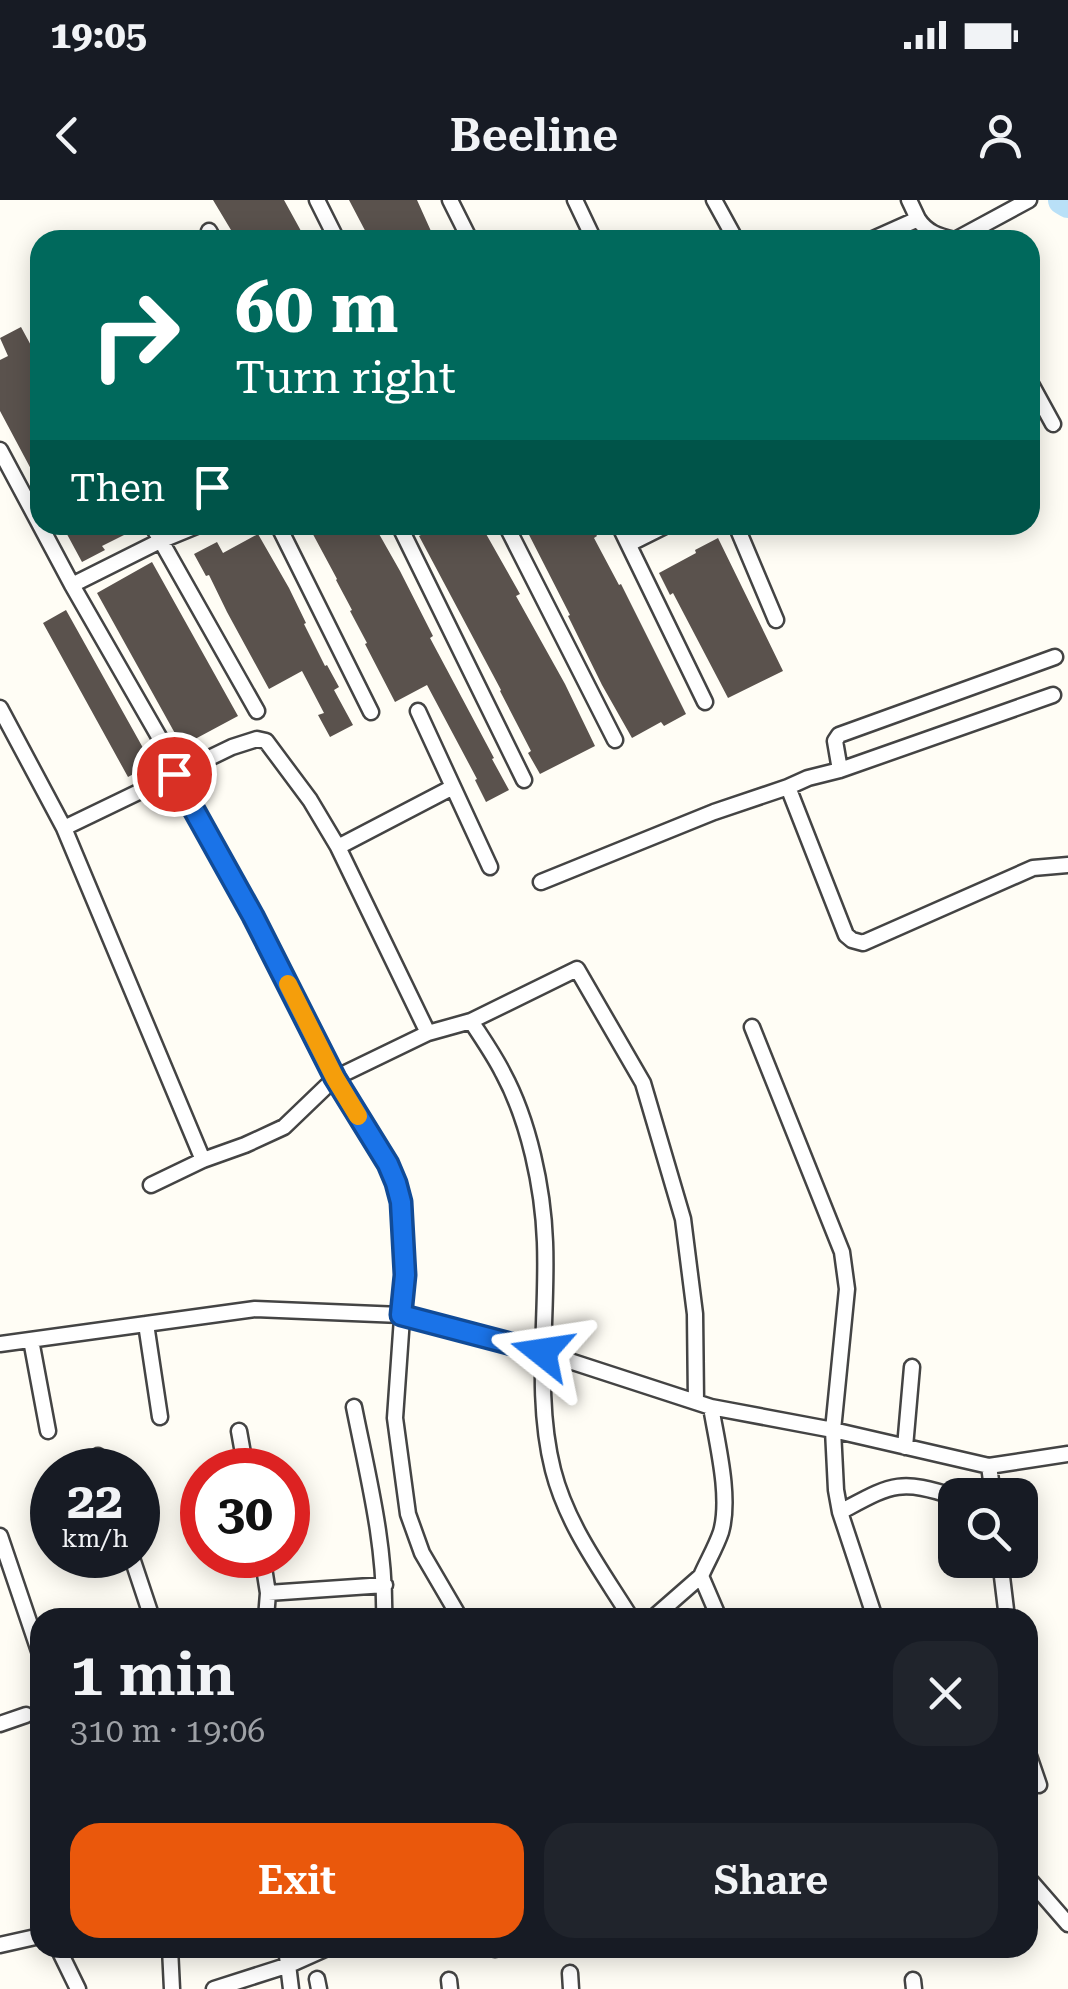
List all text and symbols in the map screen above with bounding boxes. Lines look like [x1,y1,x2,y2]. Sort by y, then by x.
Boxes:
text: 19:05 [50,13,147,57]
icon: back [40,108,95,163]
icon: person [973,108,1028,163]
text: Beeline [450,109,618,162]
text: 60 m [235,267,399,349]
icon: right [70,270,200,400]
text: Turn right [235,351,456,404]
icon: arrive [185,460,240,515]
text: Then [70,466,165,510]
pin [132,732,217,817]
icon: arrive [147,747,202,802]
position arrow [490,1300,594,1404]
speed limit sign: 30 [180,1448,310,1578]
text: 22 [67,1472,123,1530]
map controls [938,1478,1038,1578]
button: search [938,1478,1038,1578]
text: km/h [62,1524,128,1553]
text: 1 min [70,1639,235,1710]
button: close [893,1641,998,1746]
text: 310 m · 19:06 [70,1712,265,1750]
button: Exit [70,1823,524,1938]
button: Share [544,1823,998,1938]

